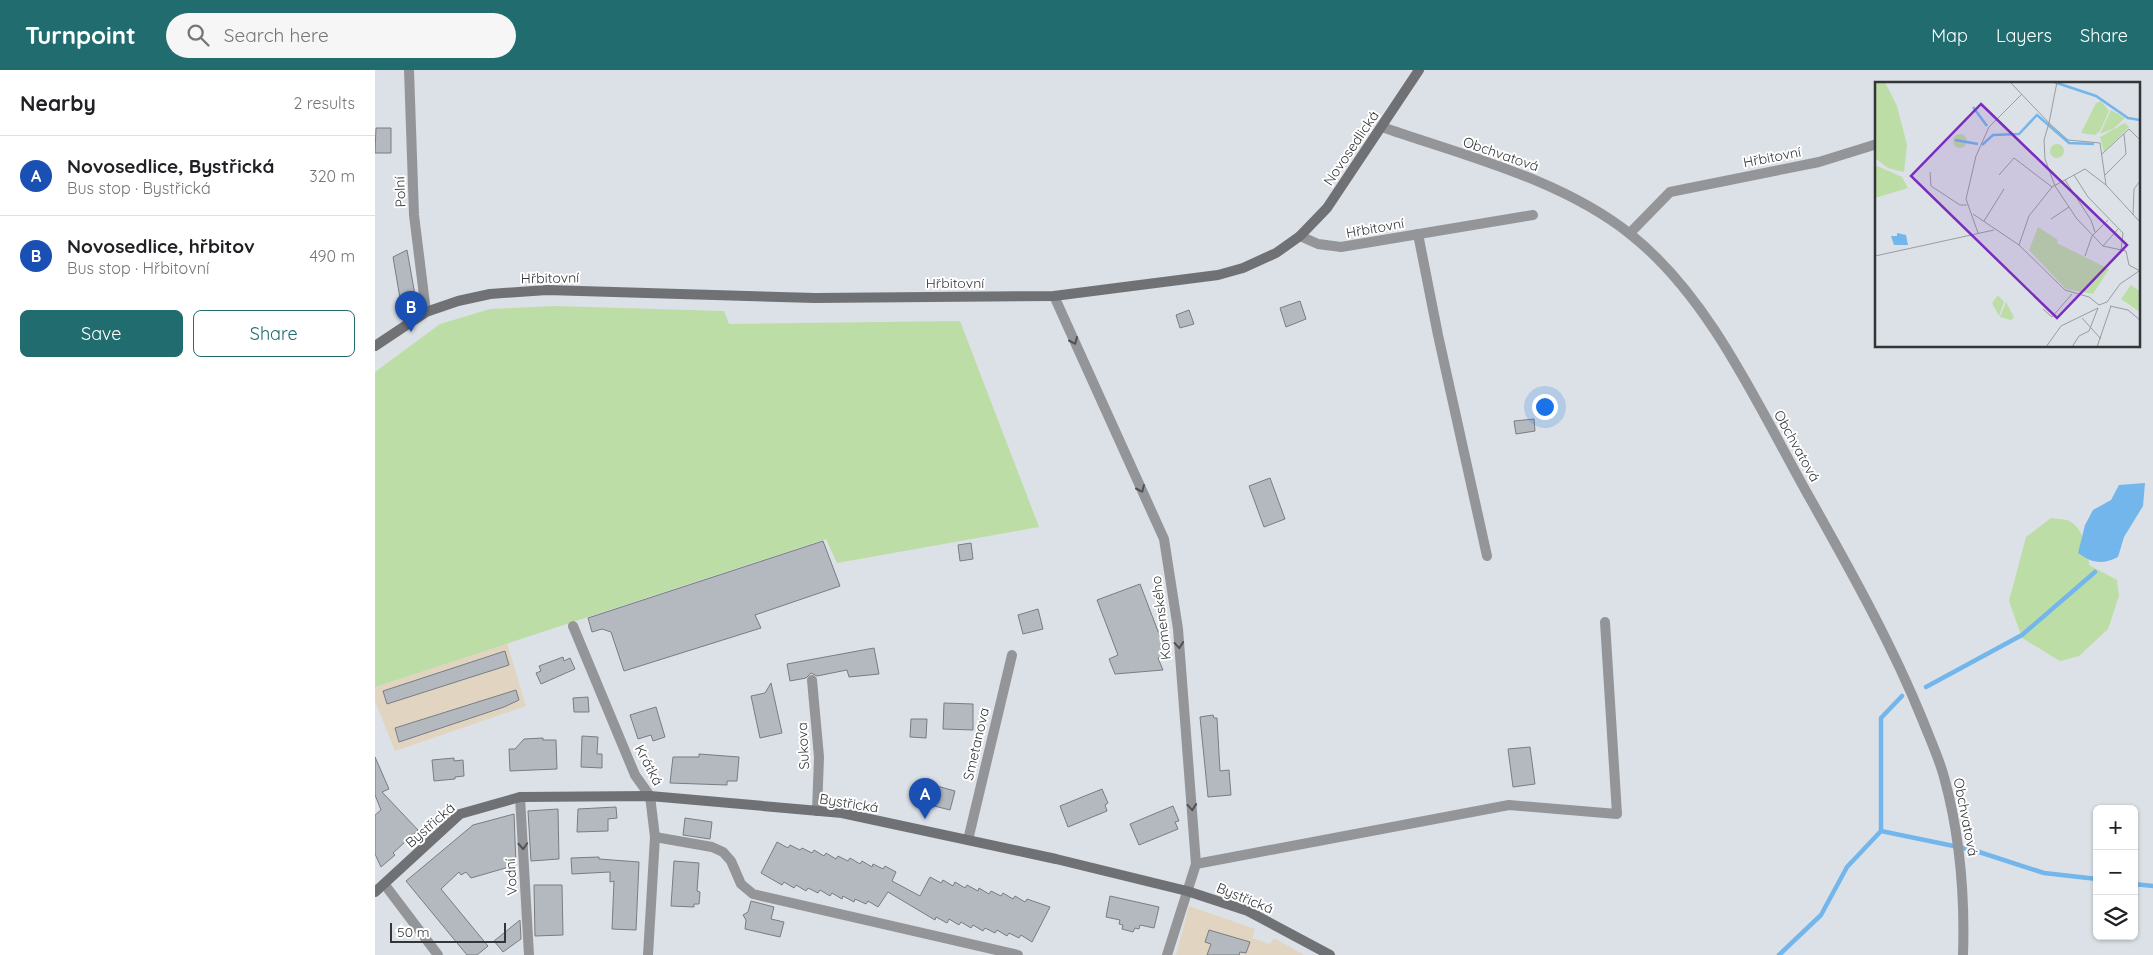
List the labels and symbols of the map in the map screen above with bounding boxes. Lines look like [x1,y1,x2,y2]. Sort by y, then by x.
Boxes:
inset map [1875,82,2141,348]
street label: Novosedlická [1319,107,1383,189]
street label: Obchvatová [1461,133,1541,175]
street label: Hřbitovní [1742,143,1802,171]
street label: Polní [390,176,410,208]
street label: Hřbitovní [1345,214,1405,242]
street label: Hřbitovní [521,268,579,288]
street label: Hřbitovní [926,274,984,292]
pin: B [395,291,427,332]
one-way arrow [1068,336,1078,345]
your location [1532,394,1558,420]
street label: Obchvatová [1770,407,1824,485]
one-way arrow [1135,484,1146,493]
street label: Komenského [1147,575,1175,661]
one-way arrow [1173,641,1184,649]
street label: Smetanova [959,706,993,782]
street label: Sukova [793,722,813,770]
street label: Krátká [631,741,667,789]
street label: Obchvatová [1950,776,1982,858]
pin: A [909,778,941,819]
street label: Bystřická [818,789,880,817]
street label: Bystřická [402,799,458,851]
one-way arrow [1186,803,1197,811]
one-way arrow [517,842,528,850]
street label: Vodní [501,858,521,896]
street label: Bystřická [1214,878,1276,918]
scale bar [390,920,506,943]

